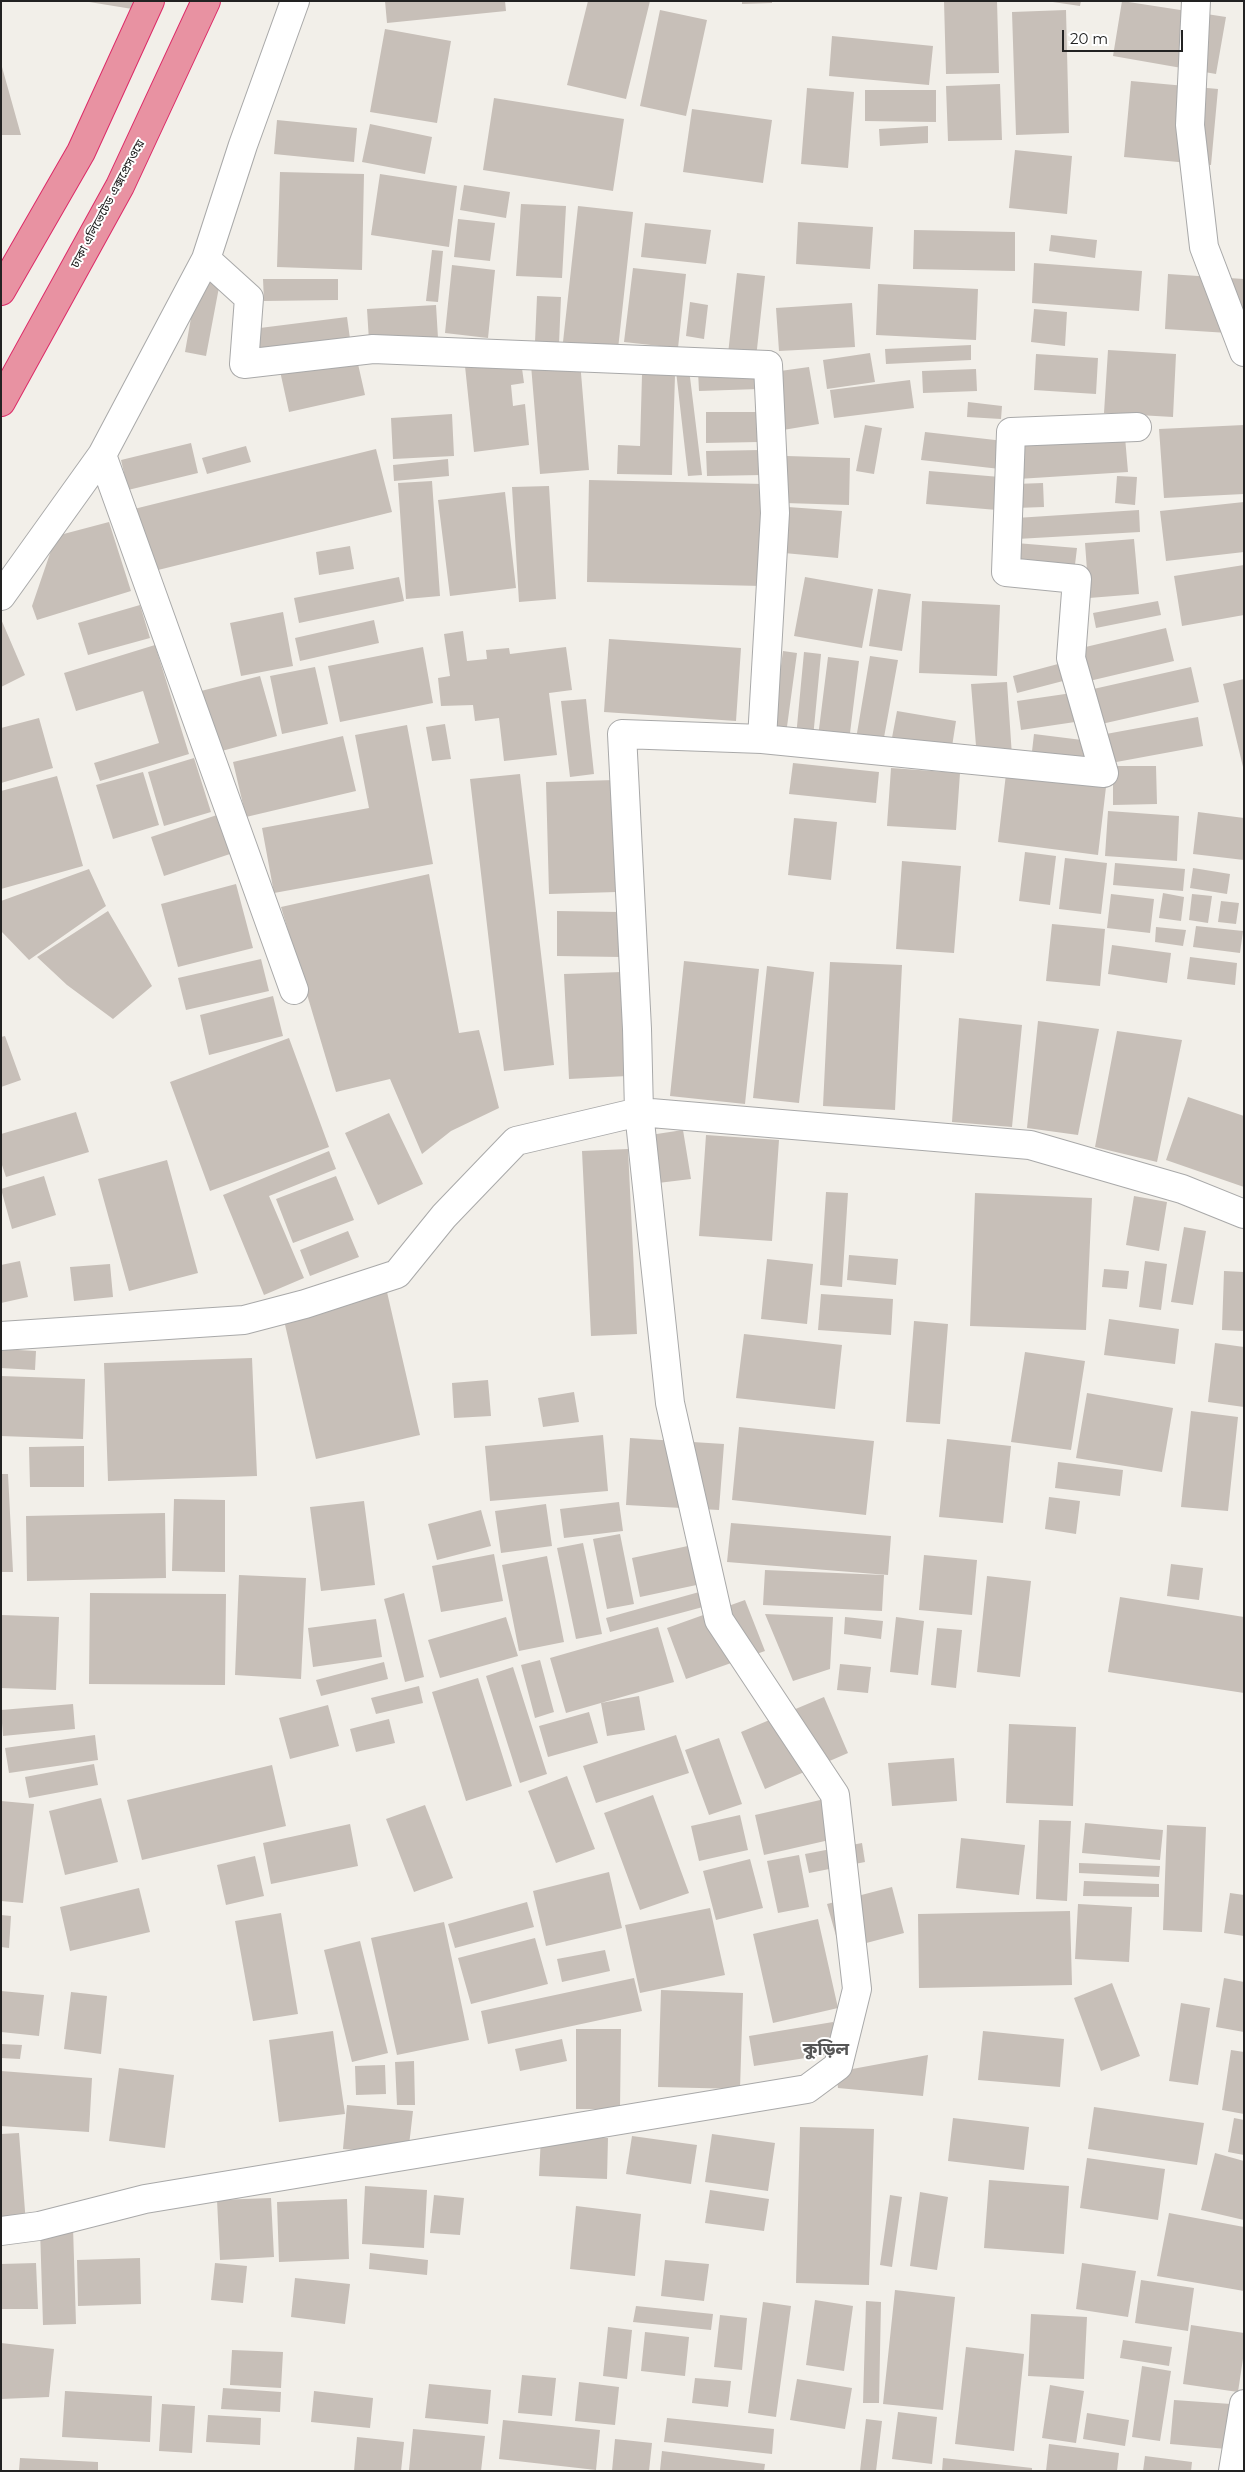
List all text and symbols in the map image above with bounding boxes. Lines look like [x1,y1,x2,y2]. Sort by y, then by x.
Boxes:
scale bar [1065,20,1186,52]
text: 20 m [1070,29,1108,48]
street label: ঢাকা এলিভেটেড এক্সপ্রেসওয়ে [68,137,148,271]
district label: কুড়িল [803,2039,849,2061]

